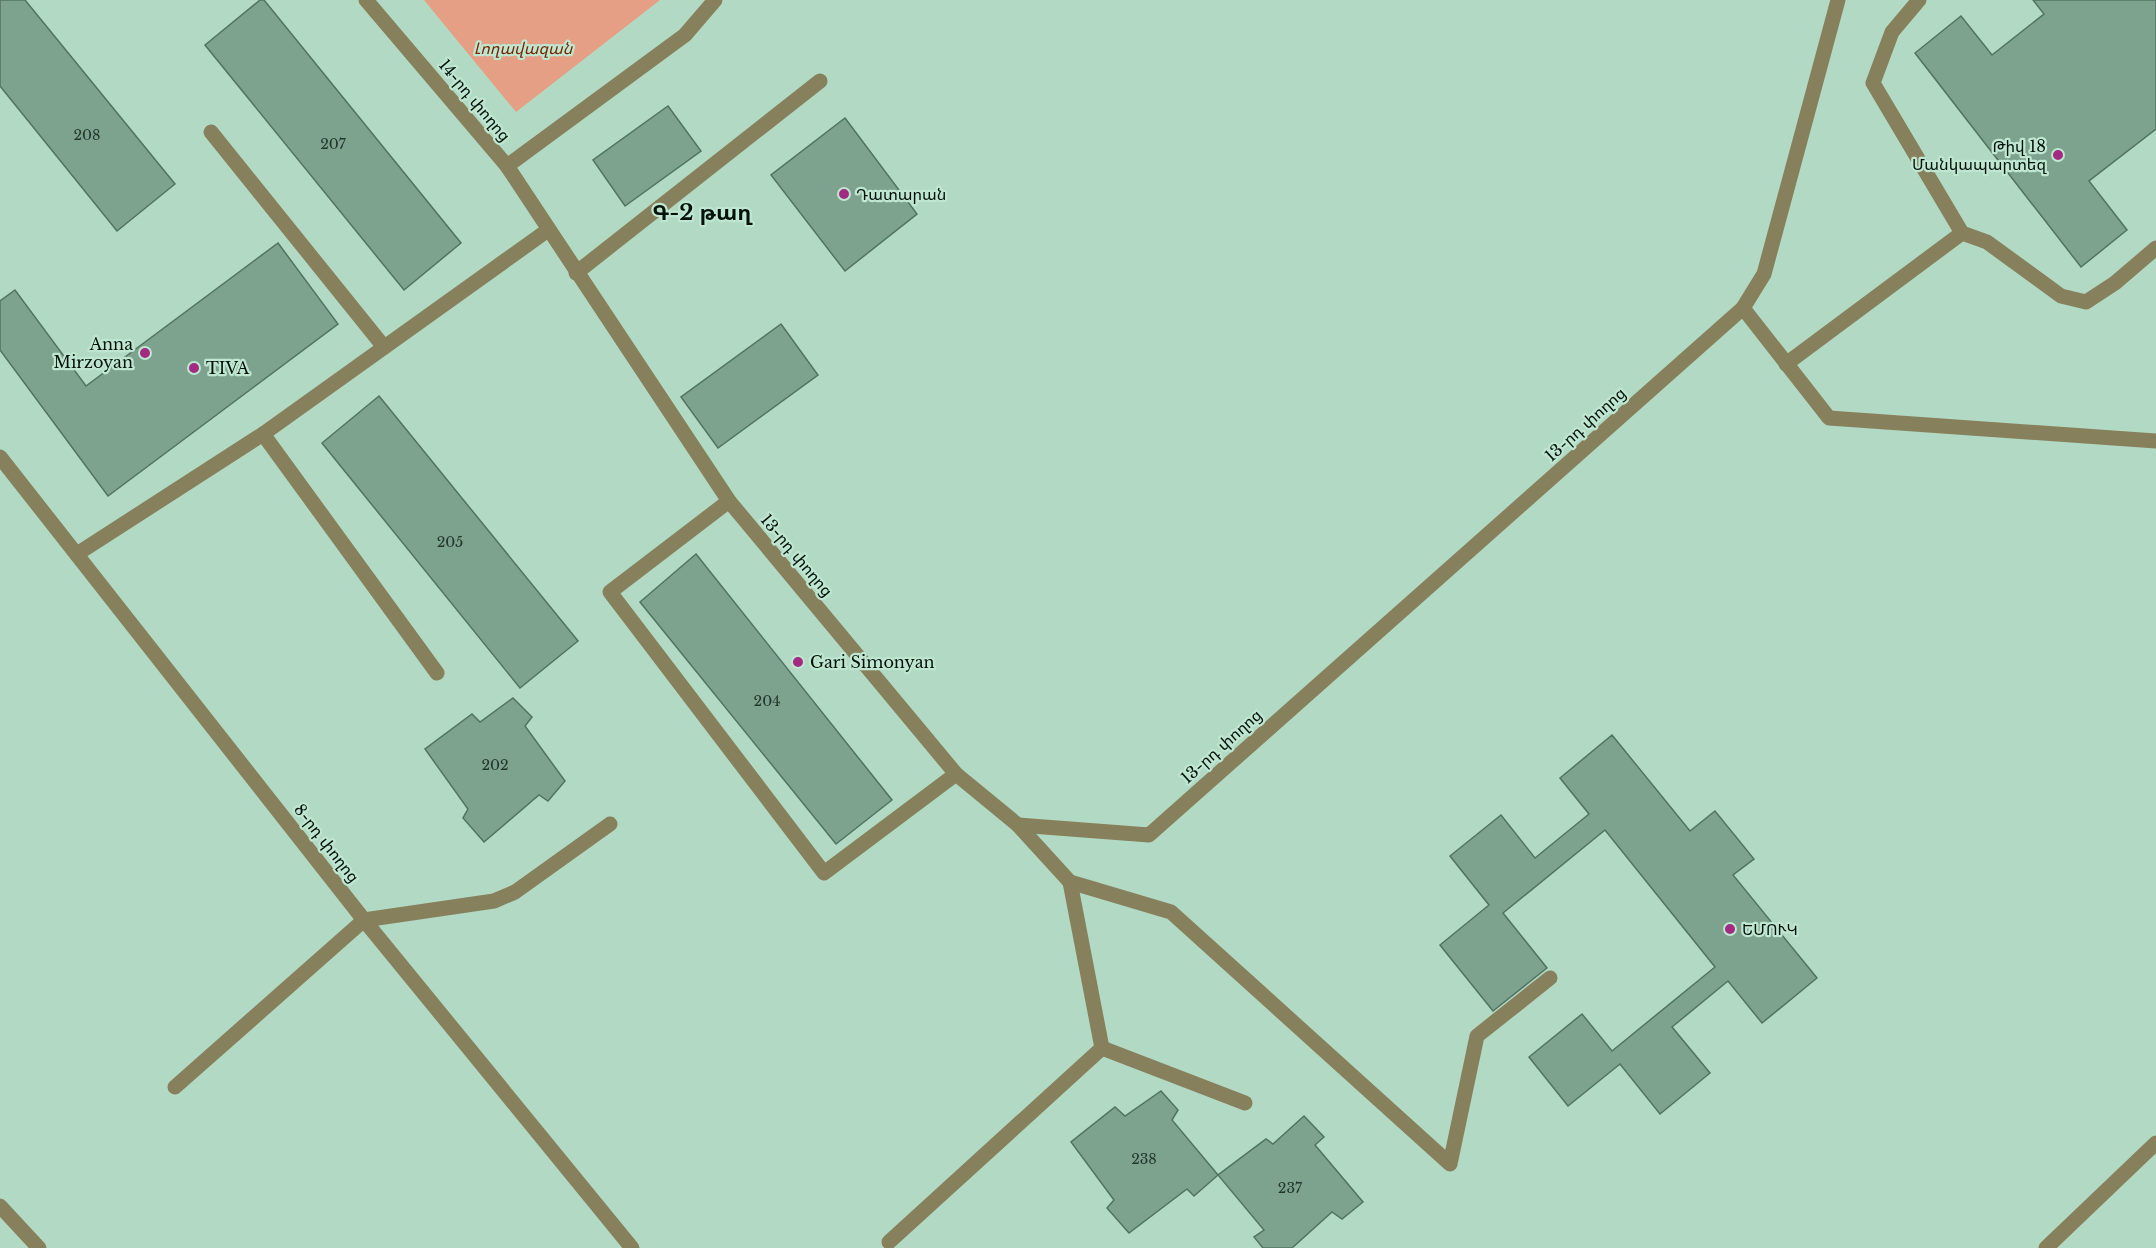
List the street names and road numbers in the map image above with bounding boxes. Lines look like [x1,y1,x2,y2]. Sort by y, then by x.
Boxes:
street label: 14-րդ փողոց [435,55,515,145]
street label: 13-րդ փողոց [1541,383,1629,465]
street label: 13-րդ փողոց [757,510,837,600]
street label: 13-րդ փողոց [1177,705,1265,787]
street label: 8-րդ փողոց [290,800,364,886]

